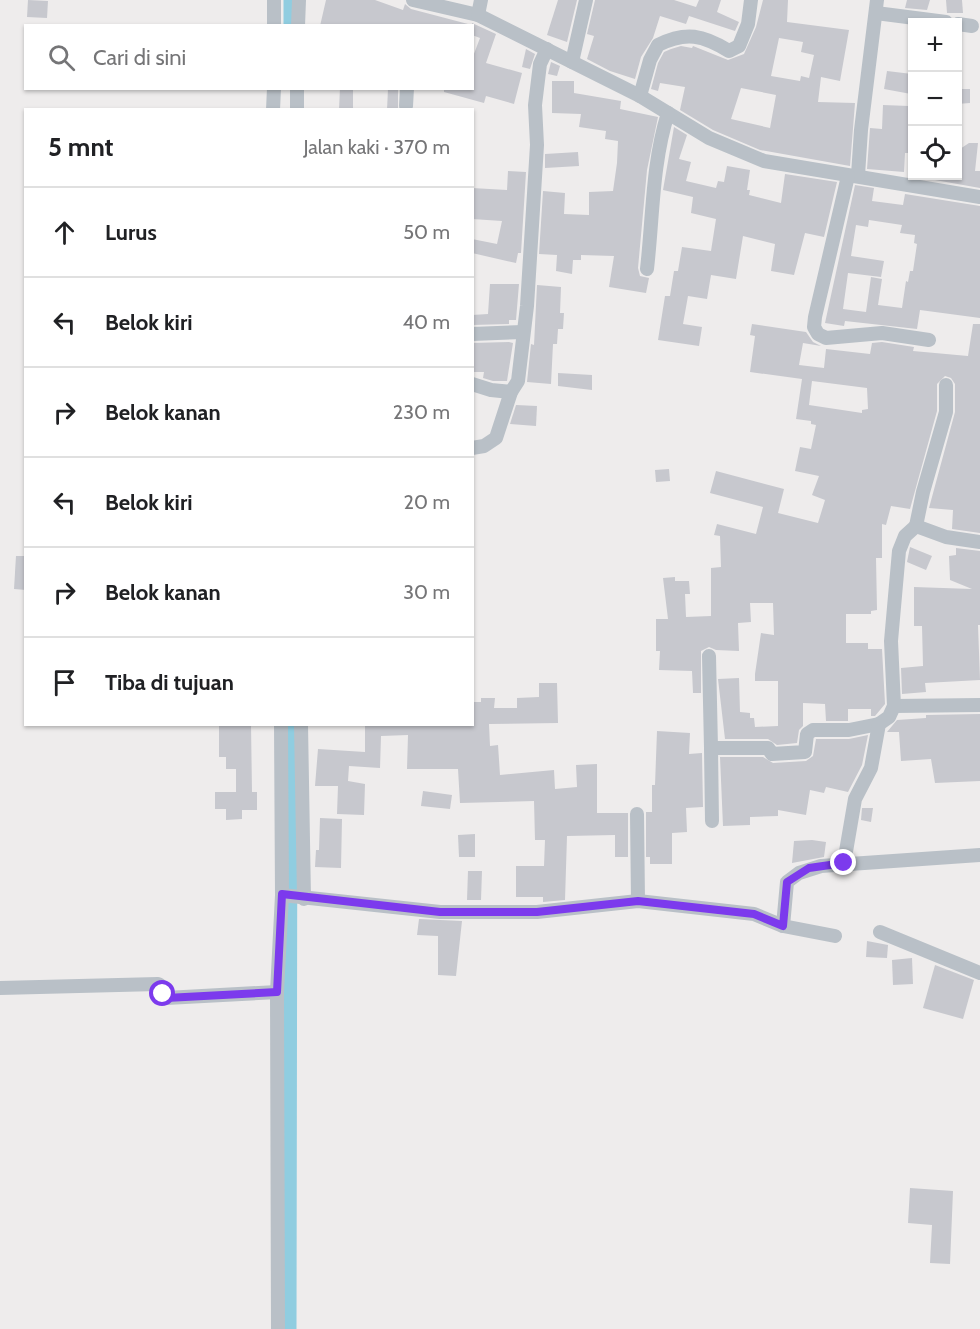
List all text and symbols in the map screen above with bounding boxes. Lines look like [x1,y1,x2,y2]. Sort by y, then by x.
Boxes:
map controls [908,18,962,180]
button: + [908,18,962,72]
search box [24,24,474,90]
icon: search [45,41,78,74]
text: Cari di sini [93,44,186,71]
button: − [908,72,962,126]
button: locate [908,126,962,180]
text: 5 mnt [48,131,114,163]
text: Jalan kaki · 370 m [303,135,450,159]
icon: ahead [48,216,81,249]
text: Lurus [105,219,157,246]
text: 50 m [403,220,450,244]
icon: left [48,306,81,339]
text: Belok kiri [105,309,192,336]
text: 40 m [402,310,450,334]
icon: right [48,396,81,429]
text: Belok kanan [105,399,221,426]
text: 230 m [393,400,450,424]
icon: left [48,486,81,519]
text: Belok kiri [105,489,192,516]
text: 20 m [404,490,450,514]
icon: right [48,576,81,609]
text: Belok kanan [105,579,221,606]
text: 30 m [403,580,450,604]
icon: arrive [48,666,81,699]
text: Tiba di tujuan [105,669,234,696]
route end [830,849,856,875]
route start [149,980,175,1006]

